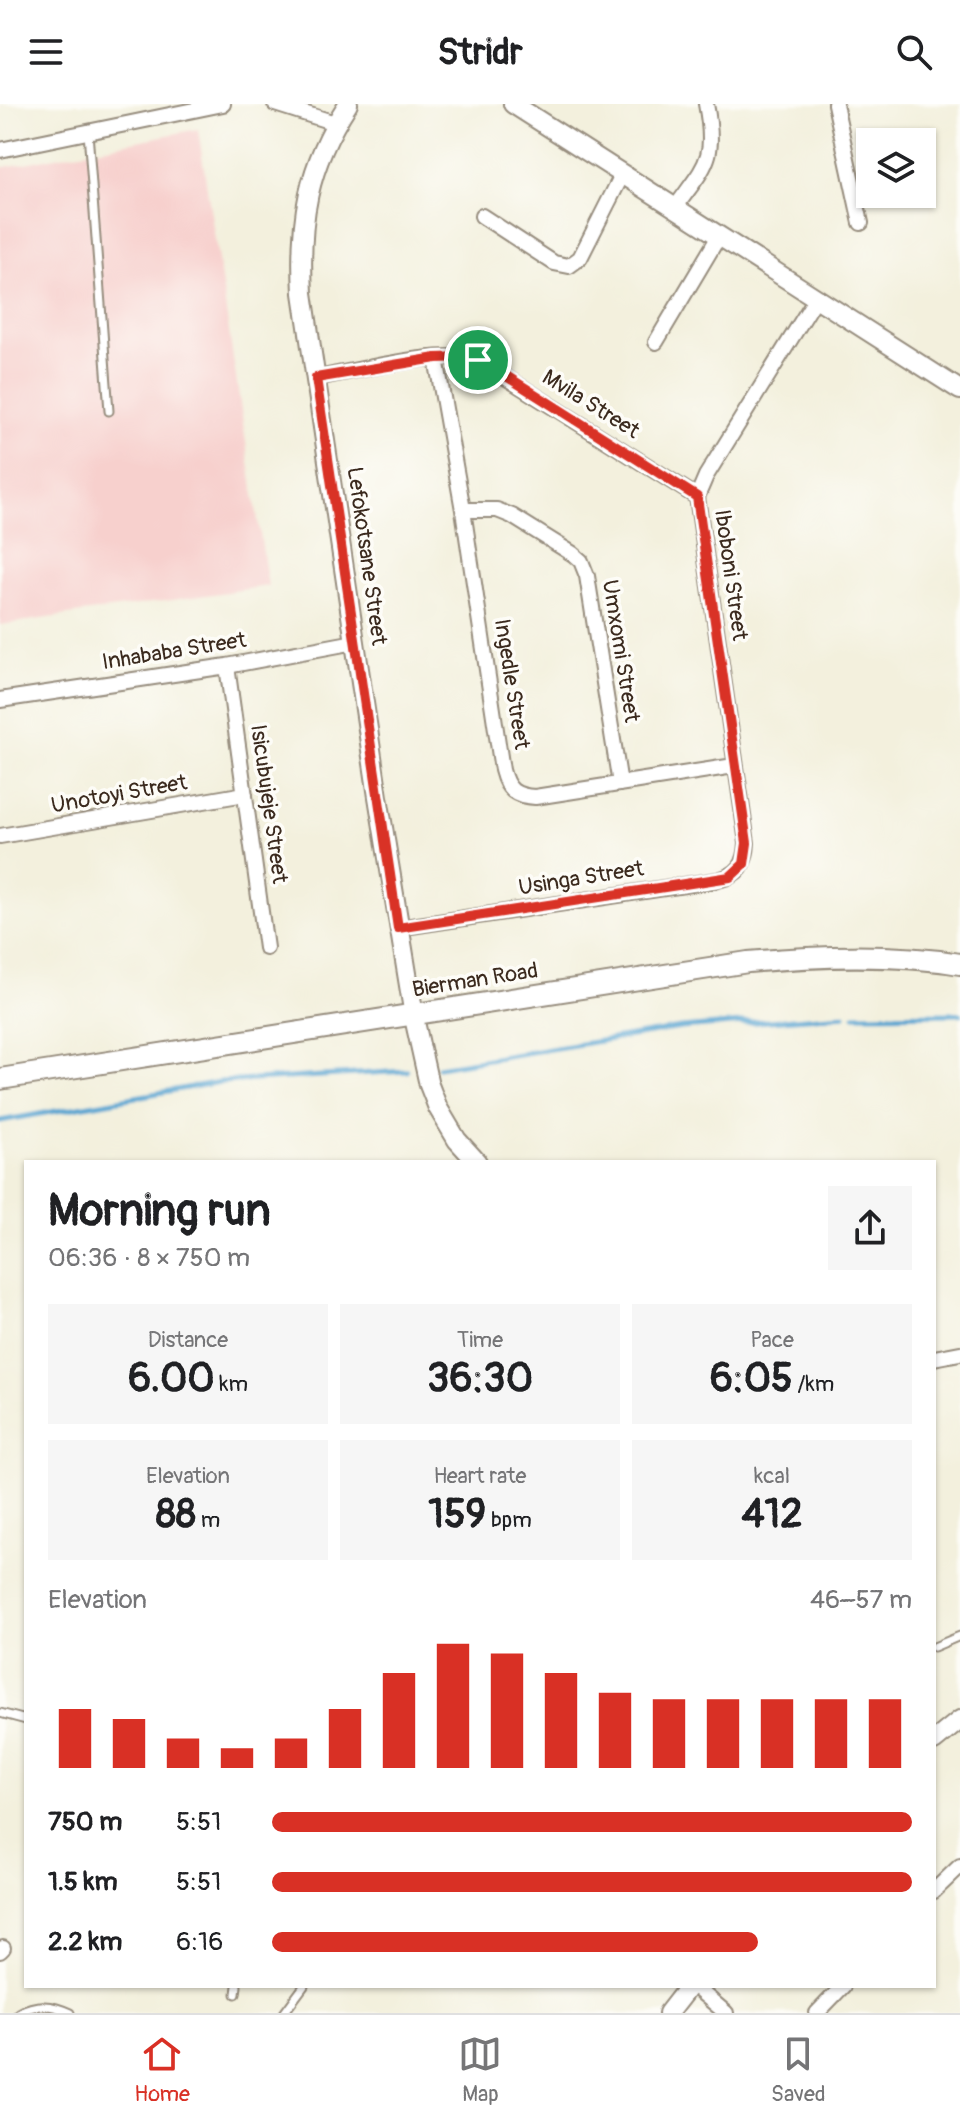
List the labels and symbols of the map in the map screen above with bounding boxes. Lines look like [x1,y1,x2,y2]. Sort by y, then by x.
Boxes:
pin [444,326,512,394]
street label: Mvila Street [537,363,645,445]
street label: Lefokotsane Street [341,465,393,647]
street label: Iboboni Street [708,508,754,642]
street label: Umxomi Street [596,578,646,725]
street label: Ingedle Street [488,617,536,751]
street label: Inhababa Street [100,626,248,676]
street label: Isicubujeje Street [244,723,294,885]
street label: Unotoyi Street [49,768,189,820]
street label: Usinga Street [516,854,646,902]
street label: Bierman Road [410,956,540,1004]

